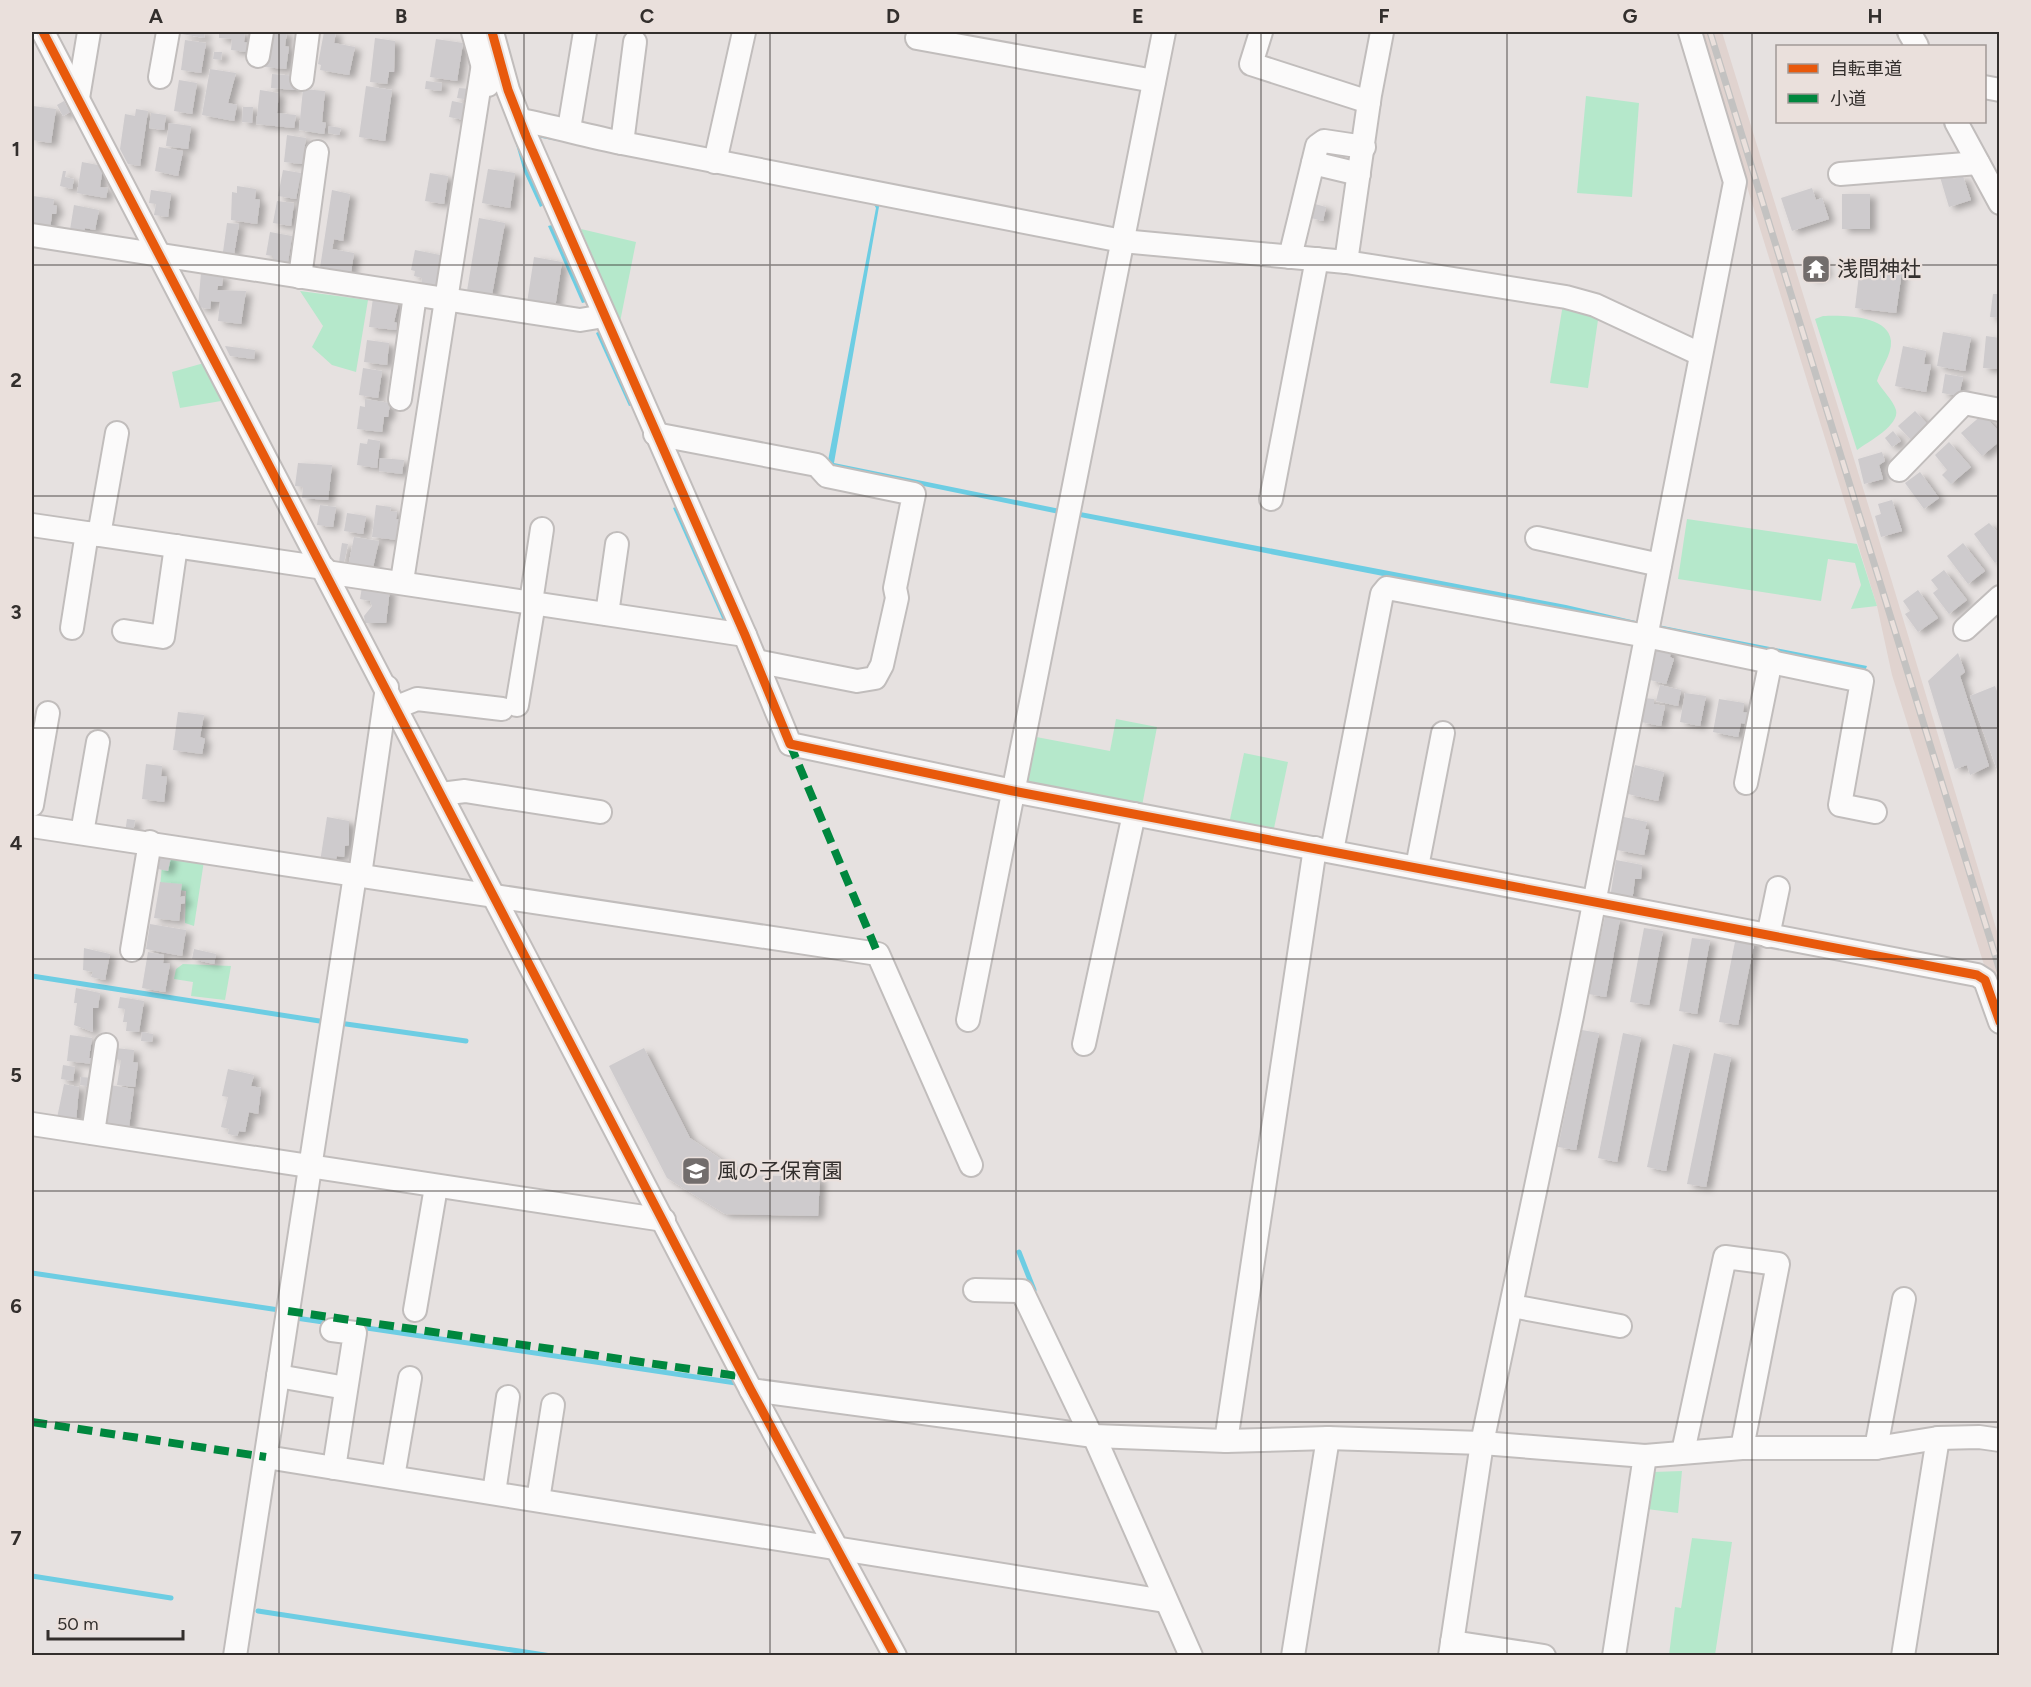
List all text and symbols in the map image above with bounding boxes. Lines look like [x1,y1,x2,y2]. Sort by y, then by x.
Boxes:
text: A [149,4,164,28]
text: B [395,4,407,28]
text: C [640,4,654,28]
text: D [886,4,900,28]
text: E [1132,4,1144,28]
text: F [1378,4,1390,28]
text: G [1623,4,1638,28]
text: H [1868,4,1883,28]
legend [1776,45,1986,123]
text: 自転車道 [1830,58,1902,80]
text: 小道 [1830,88,1866,110]
text: 1 [12,137,20,161]
temple icon: 浅間神社 [1800,253,1832,285]
place label: 浅間神社 [1837,256,1921,281]
text: 2 [10,368,22,392]
text: 3 [10,600,22,624]
text: 4 [10,831,23,855]
text: 5 [10,1063,22,1087]
school or university icon: 風の子保育園 [680,1155,712,1187]
place label: 風の子保育園 [717,1158,843,1183]
text: 6 [10,1294,22,1318]
text: 7 [10,1526,22,1550]
scale bar [48,1603,183,1641]
text: 50 m [57,1613,99,1635]

